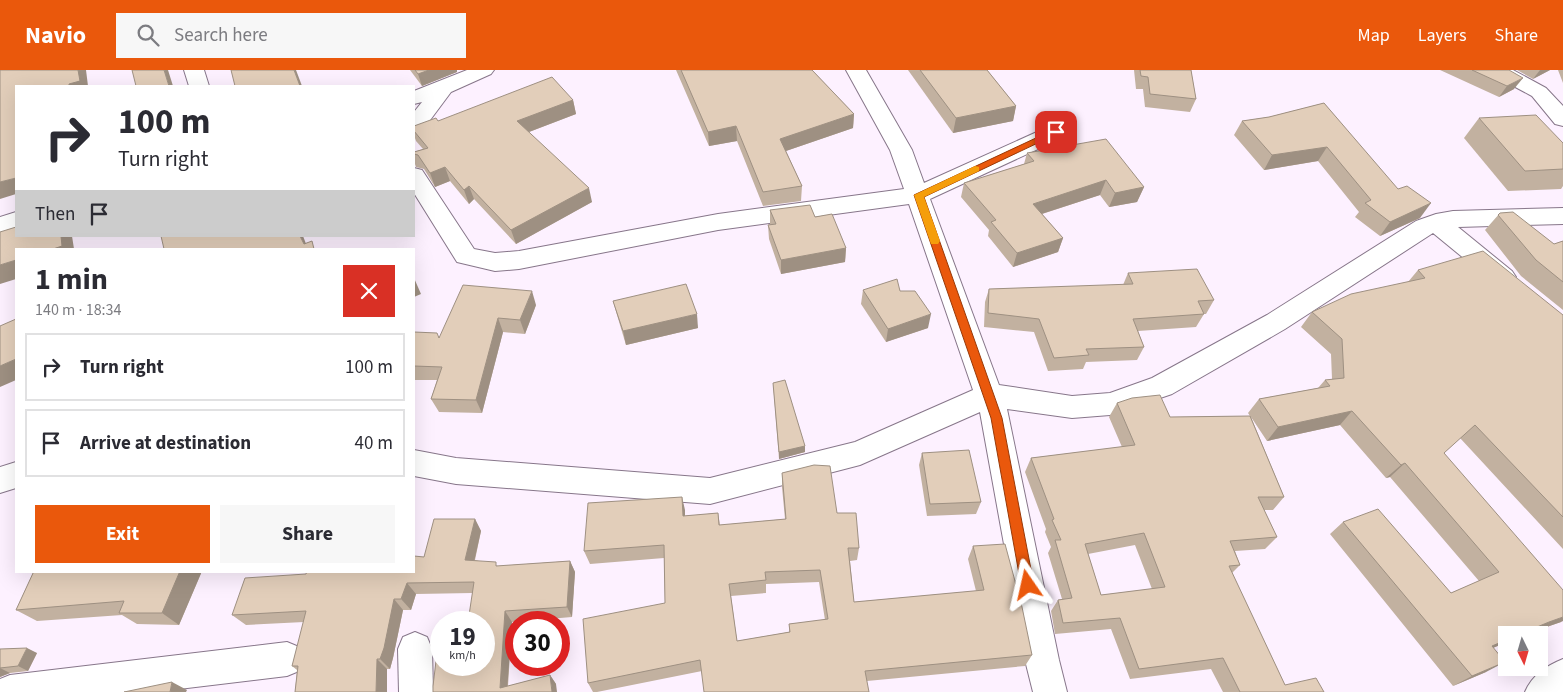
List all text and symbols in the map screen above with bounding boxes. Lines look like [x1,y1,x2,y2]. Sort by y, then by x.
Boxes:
search box [116,13,466,58]
text: Navio [25,18,86,53]
icon: search [134,21,162,49]
text: Search here [174,22,268,49]
text: Map [1358,23,1390,48]
text: Layers [1418,23,1467,48]
text: Share [1495,23,1538,48]
text: 100 m [118,97,210,147]
icon: right [35,105,100,170]
pin [1035,111,1077,153]
icon: arrive [1042,118,1070,146]
text: Turn right [118,143,208,175]
icon: arrive [85,200,113,228]
text: Then [35,201,75,228]
text: 1 min [35,258,108,301]
button: close [343,265,395,317]
text: 140 m · 18:34 [35,299,122,321]
icon: right [37,353,65,381]
text: Turn right [80,354,164,381]
text: 100 m [345,354,393,381]
icon: arrive [37,429,65,457]
text: Arrive at destination [80,430,251,457]
text: 40 m [355,430,393,457]
button: Exit [35,505,210,563]
button: Share [220,505,395,563]
position arrow [1001,558,1053,610]
speed limit sign: 30 [505,611,570,676]
text: 19 [449,619,476,655]
north arrow [1498,626,1548,676]
map controls [1498,626,1548,676]
text: km/h [449,647,476,664]

